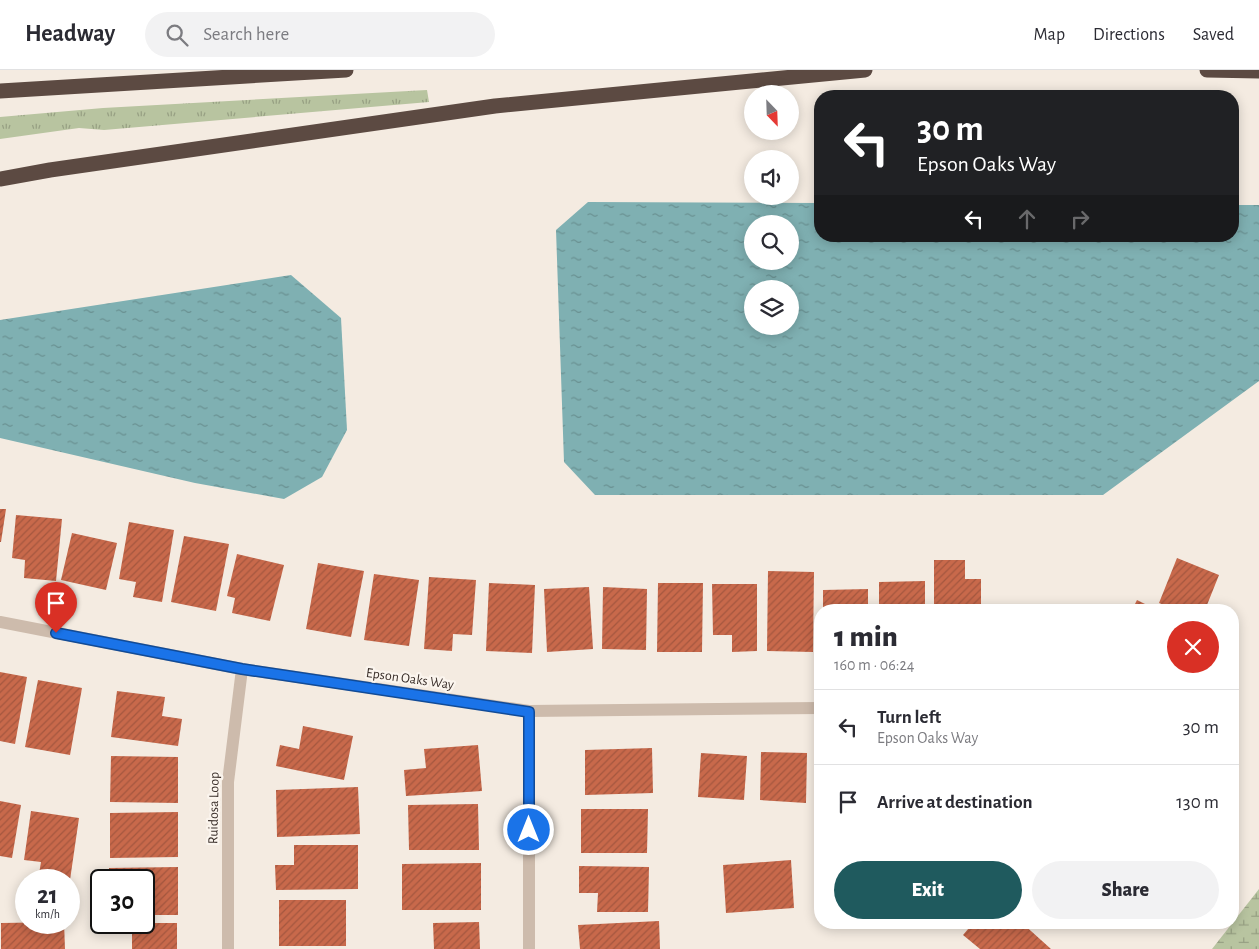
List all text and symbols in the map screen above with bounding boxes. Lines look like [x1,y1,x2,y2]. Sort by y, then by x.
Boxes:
search box [145,12,495,57]
icon: search [163,21,191,49]
text: Headway [25,22,115,46]
text: Search here [203,25,289,44]
text: Map [1034,26,1065,44]
text: Directions [1093,26,1165,44]
text: Saved [1193,26,1234,44]
north arrow [744,85,799,140]
map controls [744,85,799,335]
icon: left [834,110,899,175]
text: 30 m [917,112,984,147]
button: sound [744,150,799,205]
text: Epson Oaks Way [917,153,1056,175]
icon: left [960,205,988,233]
icon: ahead [1013,205,1041,233]
icon: right [1066,205,1094,233]
button: search [744,215,799,270]
button: layers [744,280,799,335]
pin [35,582,77,633]
icon: arrive [42,589,70,617]
button: close [1167,621,1219,673]
text: 1 min [834,622,898,652]
text: 160 m · 06:24 [834,657,914,673]
street label: Epson Oaks Way [365,666,455,692]
text: Turn left [877,708,941,727]
icon: left [834,713,862,741]
text: 30 m [1183,718,1219,737]
text: Epson Oaks Way [877,730,978,746]
street label: Ruidosa Loop [206,772,222,844]
icon: arrive [834,788,862,816]
text: Arrive at destination [877,793,1033,812]
text: 130 m [1176,793,1219,812]
position arrow [502,803,554,855]
button: Exit [834,861,1022,919]
button: Share [1032,861,1219,919]
speed limit sign: 30 [90,869,155,934]
text: 21 [37,883,58,908]
text: km/h [35,908,60,920]

